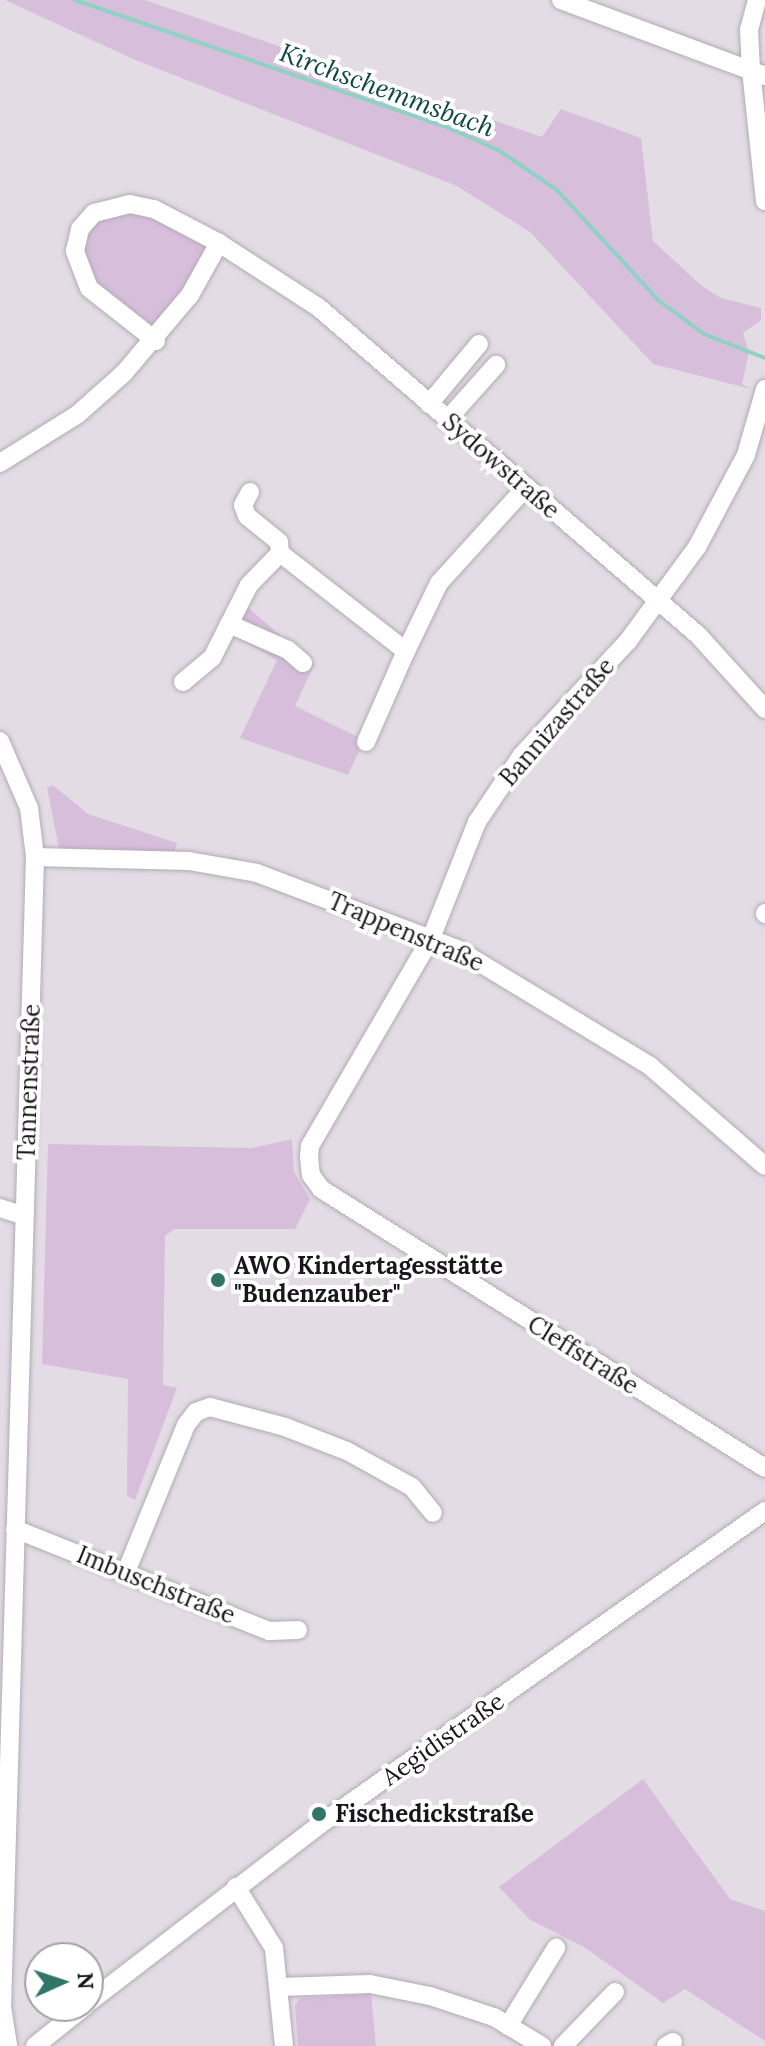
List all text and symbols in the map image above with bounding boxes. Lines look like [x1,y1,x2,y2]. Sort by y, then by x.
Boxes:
water label: Kirchschemmsbach [275,37,499,143]
street label: Sydowstraße [437,407,565,525]
street label: Bannizastraße [494,652,620,792]
street label: Trappenstraße [324,886,488,978]
street label: Tannenstraße [12,1003,46,1161]
place label: AWO Kindertagesstätte "Budenzauber" [234,1252,503,1308]
marker: AWO Kindertagesstätte "Budenzauber" [209,1271,227,1289]
street label: Cleffstraße [522,1310,644,1400]
street label: Imbuschstraße [73,1540,239,1630]
street label: Aegidistraße [377,1686,509,1792]
place label: Fischedickstraße [335,1800,534,1828]
marker: Fischedickstraße [310,1805,328,1823]
north arrow [24,1942,104,2022]
text: N [72,1972,100,1990]

